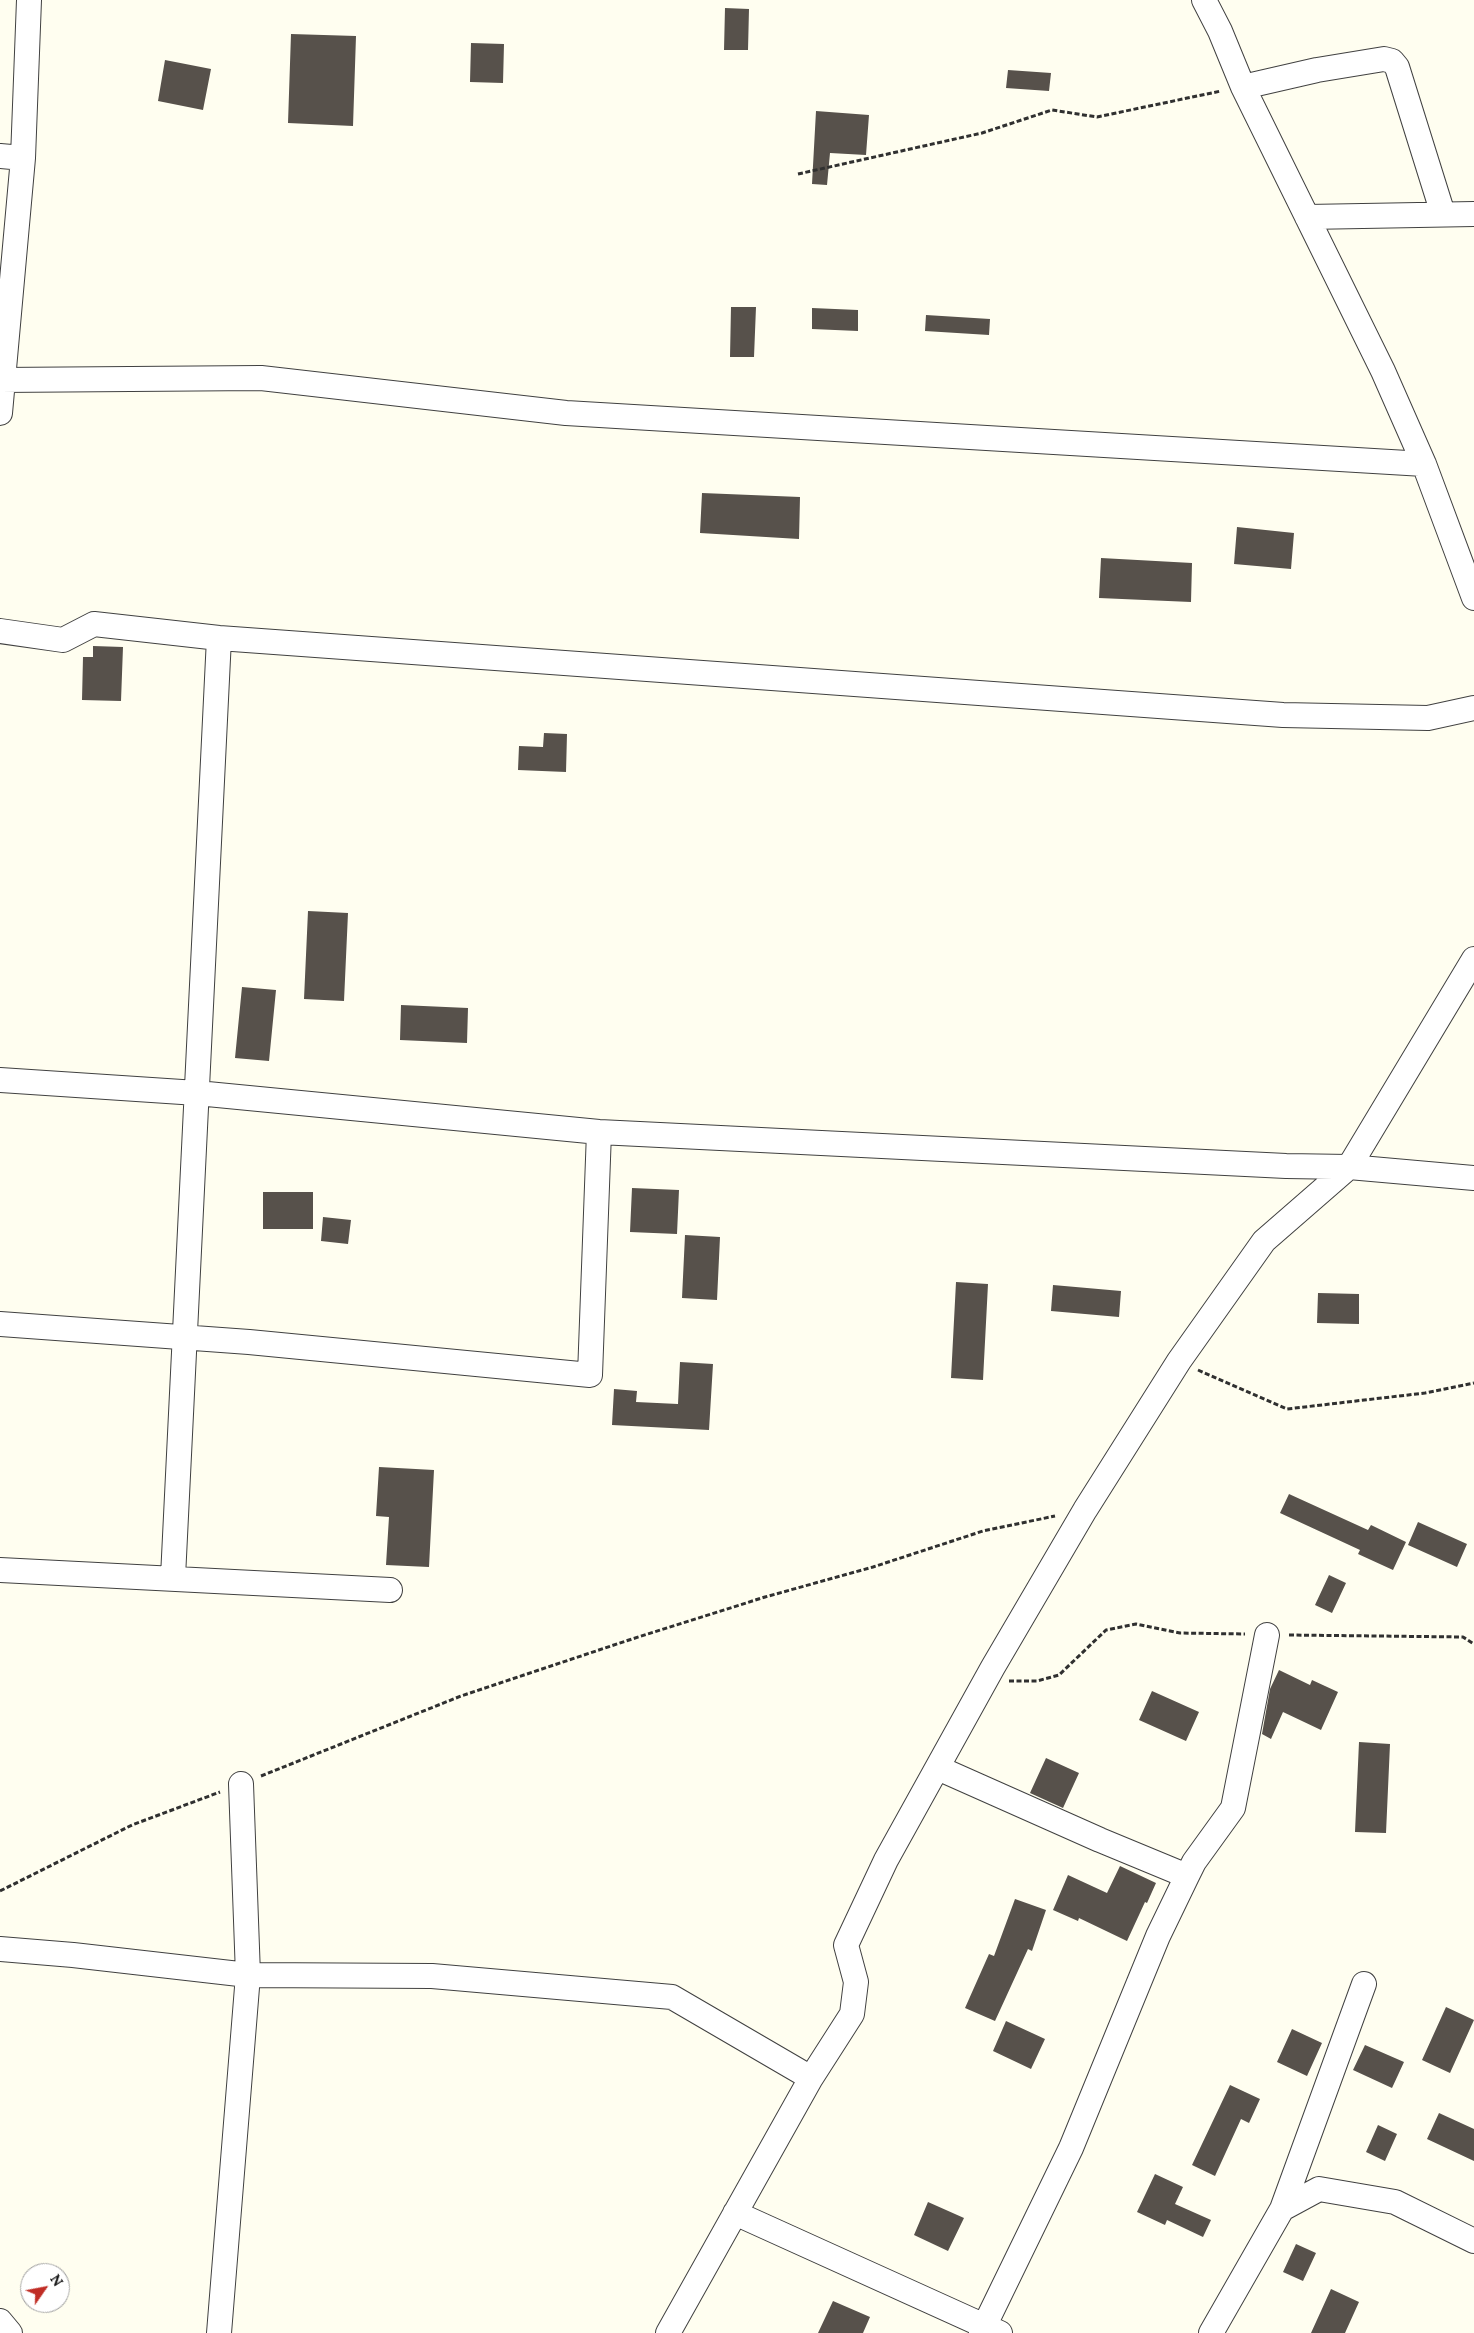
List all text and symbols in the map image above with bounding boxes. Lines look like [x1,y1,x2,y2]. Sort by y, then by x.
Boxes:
north arrow [20,2263,70,2313]
text: N [46,2271,67,2290]

